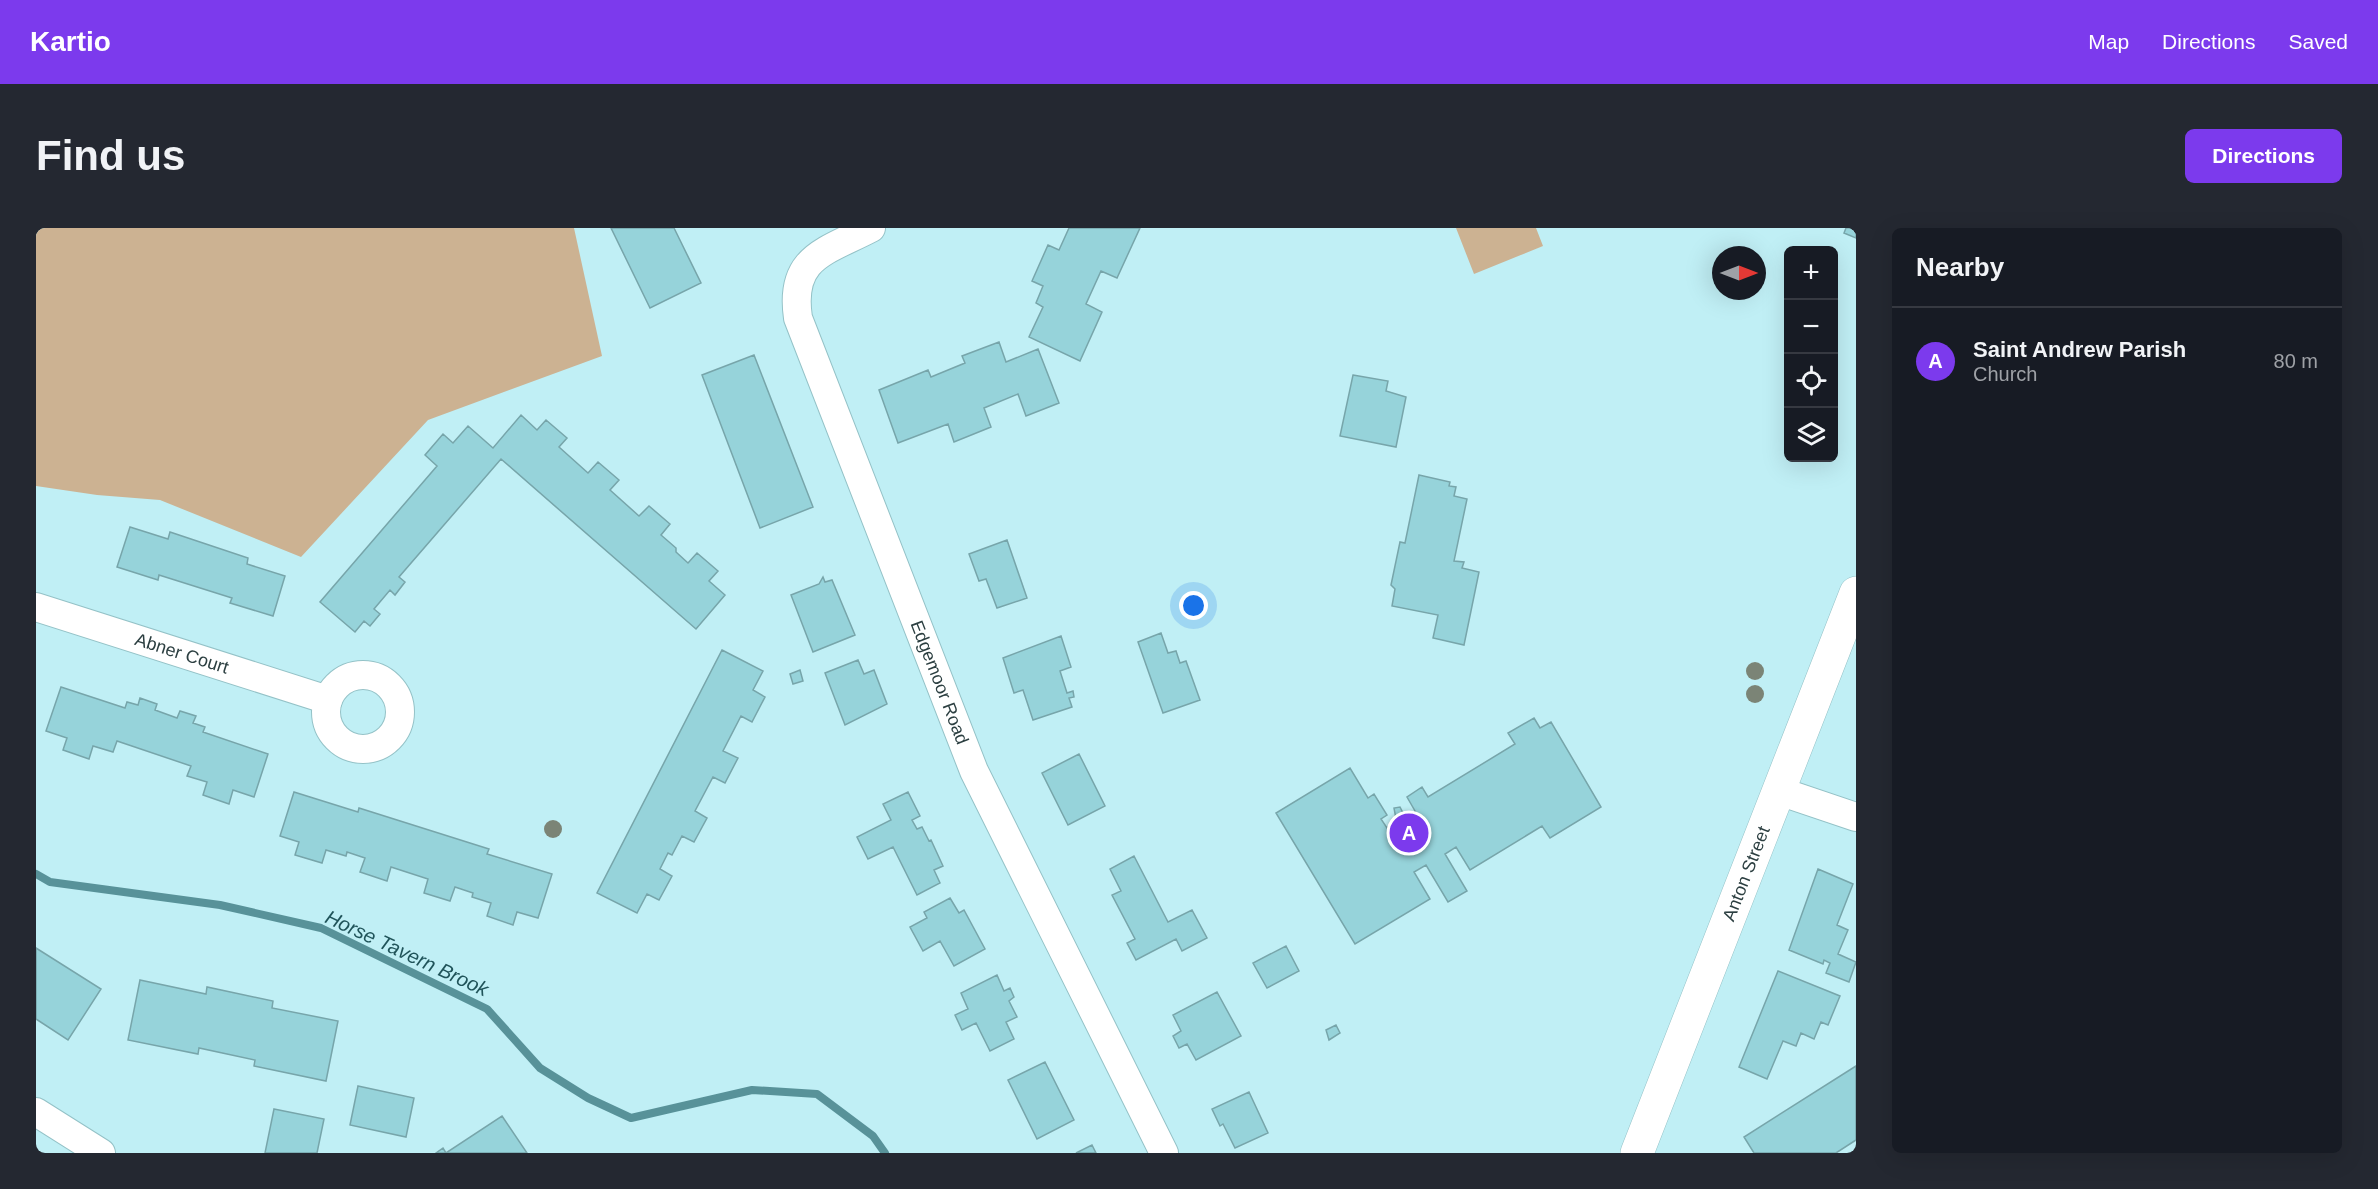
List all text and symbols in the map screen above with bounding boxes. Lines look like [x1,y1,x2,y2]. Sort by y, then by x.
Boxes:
text: Kartio [30,26,111,57]
text: Map [2088,30,2129,53]
text: Directions [2162,30,2255,53]
text: Saved [2288,30,2348,53]
button: Directions [2185,129,2342,183]
text: Find us [36,132,185,179]
north arrow [1712,246,1766,300]
map controls [1784,246,1838,462]
button: + [1784,246,1838,300]
text: Nearby [1916,252,2004,282]
button: − [1784,300,1838,354]
text: Saint Andrew Parish [1973,337,2186,362]
text: A [1928,350,1943,372]
text: 80 m [2274,350,2318,372]
button: locate [1784,354,1838,408]
text: Church [1973,363,2037,385]
button: layers [1784,408,1838,462]
your location [1179,591,1208,620]
street label: Edgemoor Road [906,618,973,747]
street label: Abner Court [132,629,231,678]
pin: A [1390,810,1428,856]
street label: Anton Street [1719,823,1774,924]
water label: Horse Tavern Brook [322,906,493,1001]

